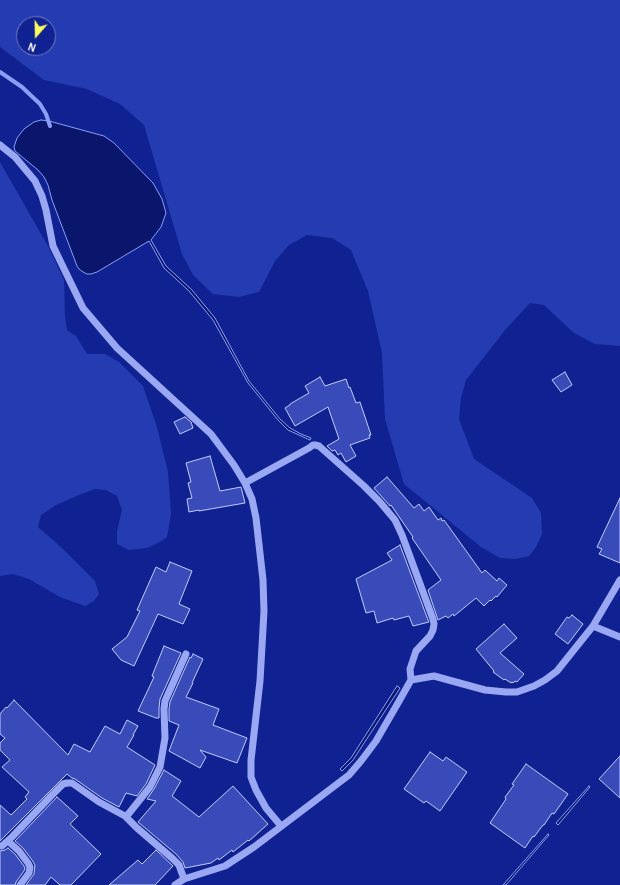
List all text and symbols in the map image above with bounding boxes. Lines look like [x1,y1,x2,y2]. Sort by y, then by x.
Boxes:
north arrow [16,16,56,56]
text: N [26,39,38,54]

